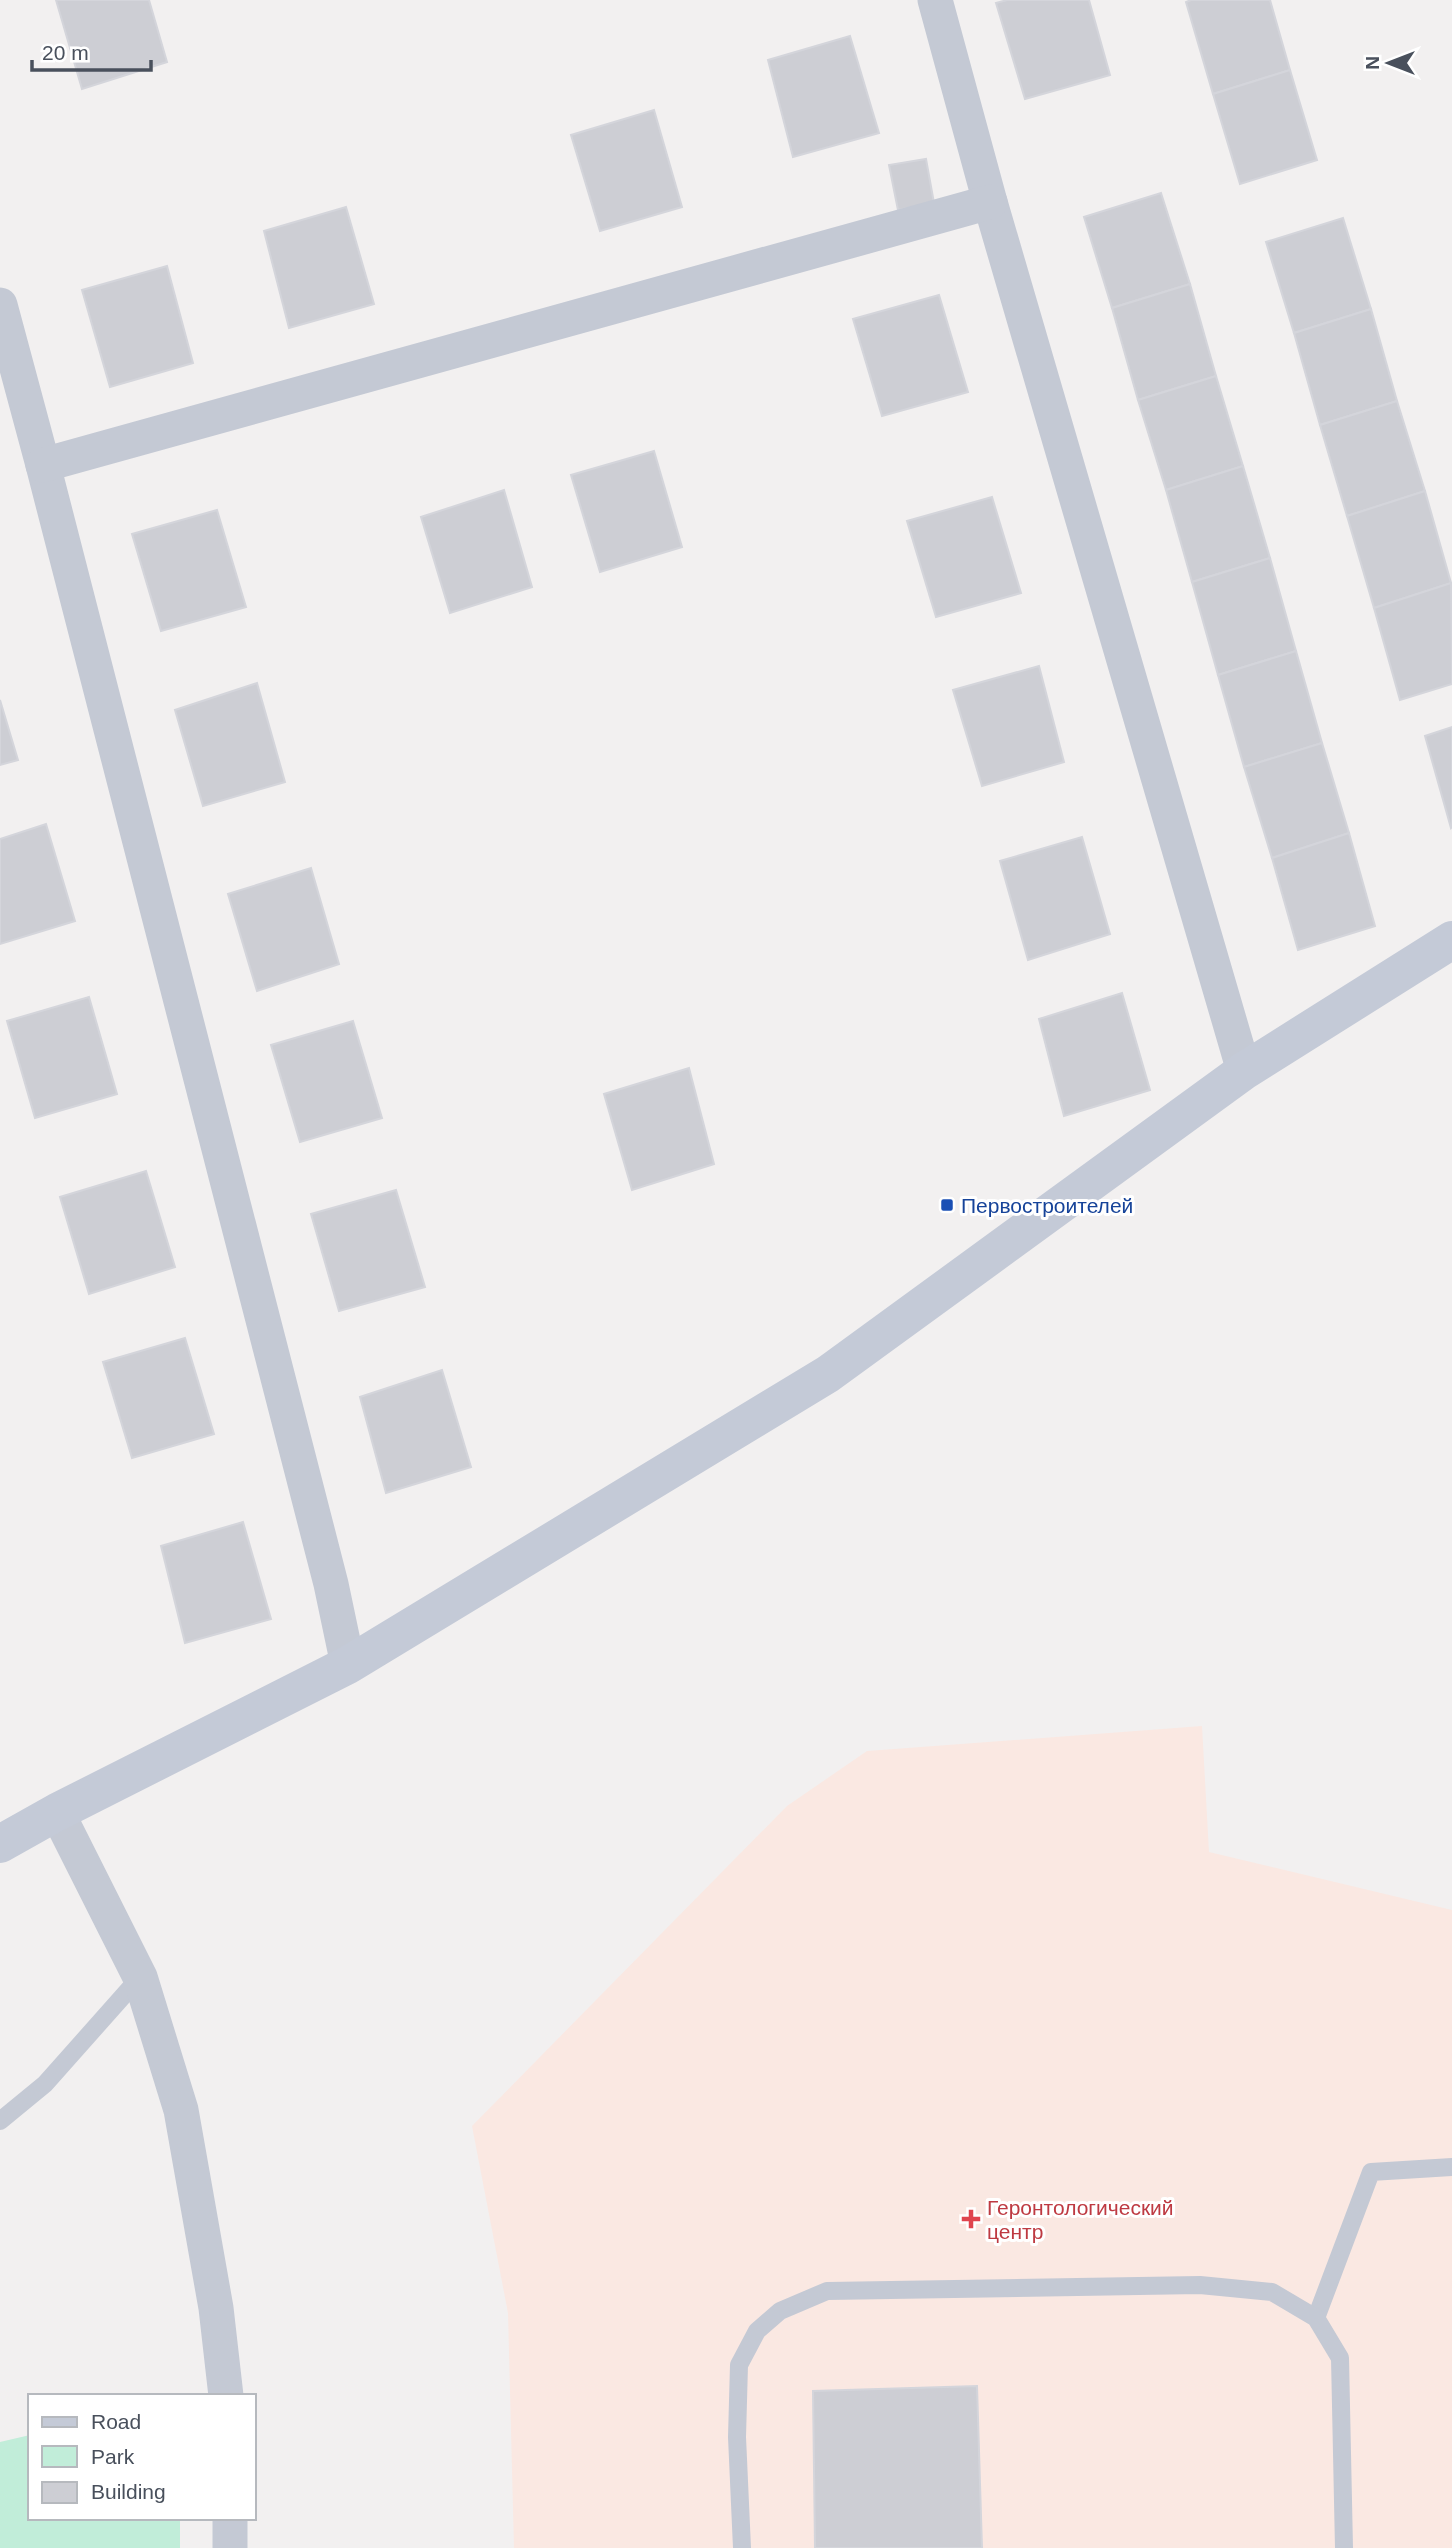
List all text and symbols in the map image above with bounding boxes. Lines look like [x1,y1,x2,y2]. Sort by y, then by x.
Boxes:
scale bar [32,28,150,72]
north arrow [1354,28,1424,98]
text: 20 m [42,41,89,64]
text: N [1362,56,1383,70]
place label: Первостроителей [961,1194,1133,1217]
marker: Первостроителей [939,1197,955,1213]
place label: Геронтологический центр [987,2196,1174,2243]
marker: Геронтологический центр [961,2209,981,2229]
legend [28,2394,256,2520]
text: Road [91,2410,141,2433]
text: Park [91,2445,135,2468]
text: Building [91,2480,166,2503]

